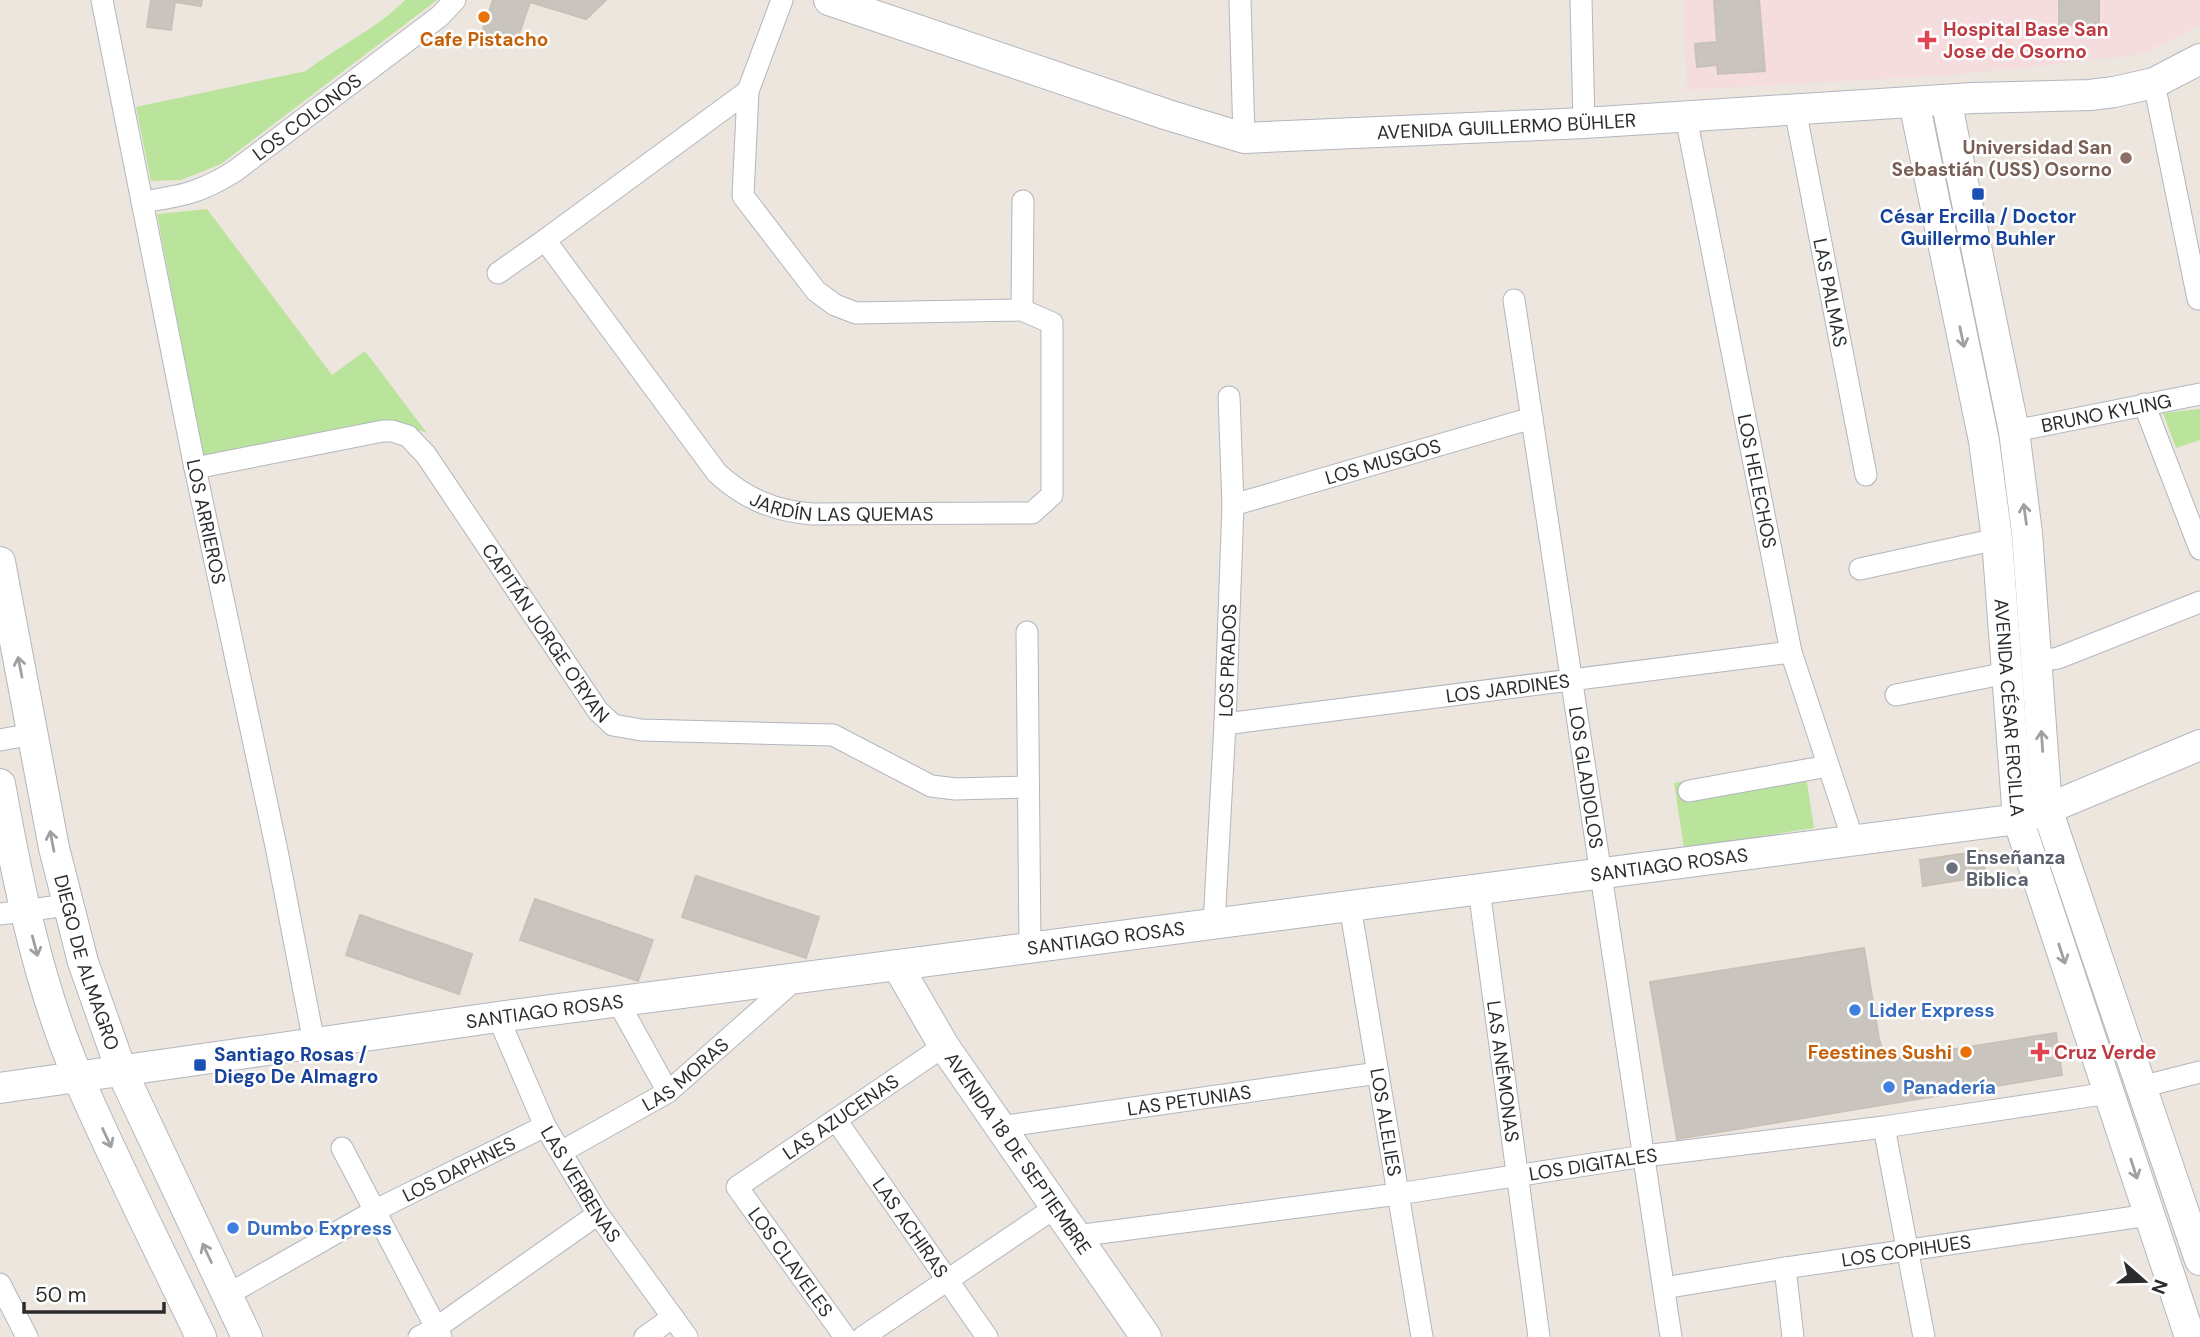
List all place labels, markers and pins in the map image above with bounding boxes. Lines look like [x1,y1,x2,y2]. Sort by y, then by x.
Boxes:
marker: Cafe Pistacho [476,9,492,25]
place label: Hospital Base San Jose de Osorno [1943,17,2108,64]
place label: Cafe Pistacho [420,27,548,52]
marker: Hospital Base San Jose de Osorno [1917,30,1937,50]
place label: Universidad San Sebastián (USS) Osorno [1891,135,2112,182]
marker: Universidad San Sebastián (USS) Osorno [2118,150,2134,166]
marker: César Ercilla / Doctor Guillermo Buhler [1970,186,1986,202]
place label: César Ercilla / Doctor Guillermo Buhler [1880,204,2076,251]
place label: Enseñanza Biblica [1966,845,2065,892]
marker: Enseñanza Biblica [1944,860,1960,876]
place label: Lider Express [1869,998,1995,1023]
marker: Lider Express [1847,1002,1863,1018]
place label: Feestines Sushi [1808,1040,1952,1065]
place label: Cruz Verde [2054,1040,2157,1065]
place label: Santiago Rosas / Diego De Almagro [214,1042,378,1089]
marker: Feestines Sushi [1958,1044,1974,1060]
marker: Cruz Verde [2032,1044,2048,1060]
marker: Santiago Rosas / Diego De Almagro [192,1057,208,1073]
place label: Panadería [1903,1075,1996,1100]
marker: Panadería [1881,1079,1897,1095]
place label: Dumbo Express [247,1216,392,1241]
marker: Dumbo Express [225,1220,241,1236]

